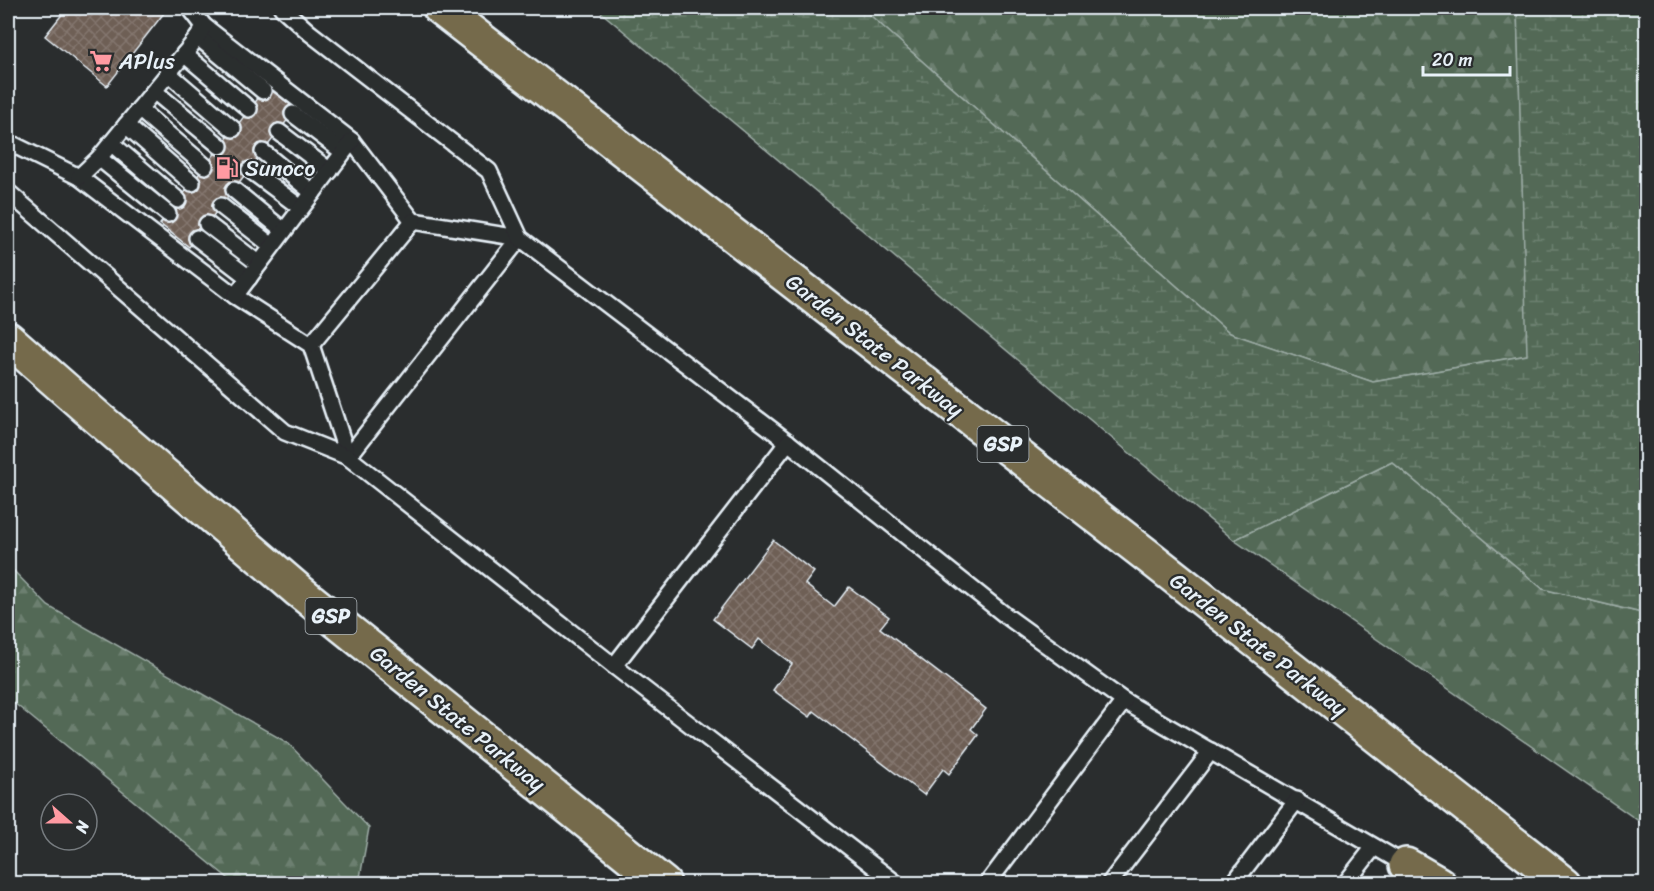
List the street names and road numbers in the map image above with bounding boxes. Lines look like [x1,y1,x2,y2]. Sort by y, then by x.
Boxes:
street label: Garden State Parkway [777,263,973,428]
road number: GSP [978,426,1028,462]
street label: Garden State Parkway [1161,562,1357,727]
road number: GSP [306,598,356,634]
street label: Garden State Parkway [361,635,555,802]

